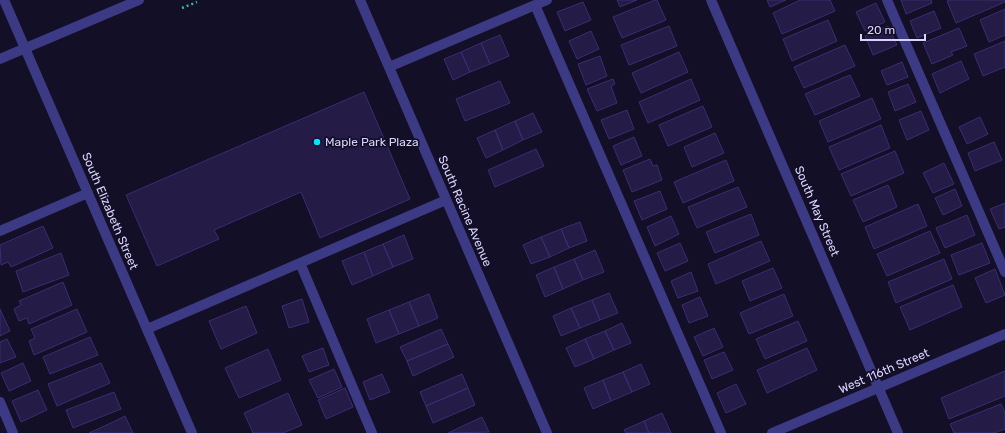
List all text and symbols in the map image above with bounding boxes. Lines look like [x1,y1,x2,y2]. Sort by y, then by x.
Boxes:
scale bar [861,16,925,42]
text: 20 m [867,23,895,37]
place label: Maple Park Plaza [325,135,419,149]
marker: Maple Park Plaza [312,137,322,147]
street label: South Elizabeth Street [79,150,141,272]
street label: South Racine Avenue [435,153,495,269]
street label: South May Street [792,164,842,258]
street label: West 116th Street [837,345,932,396]

